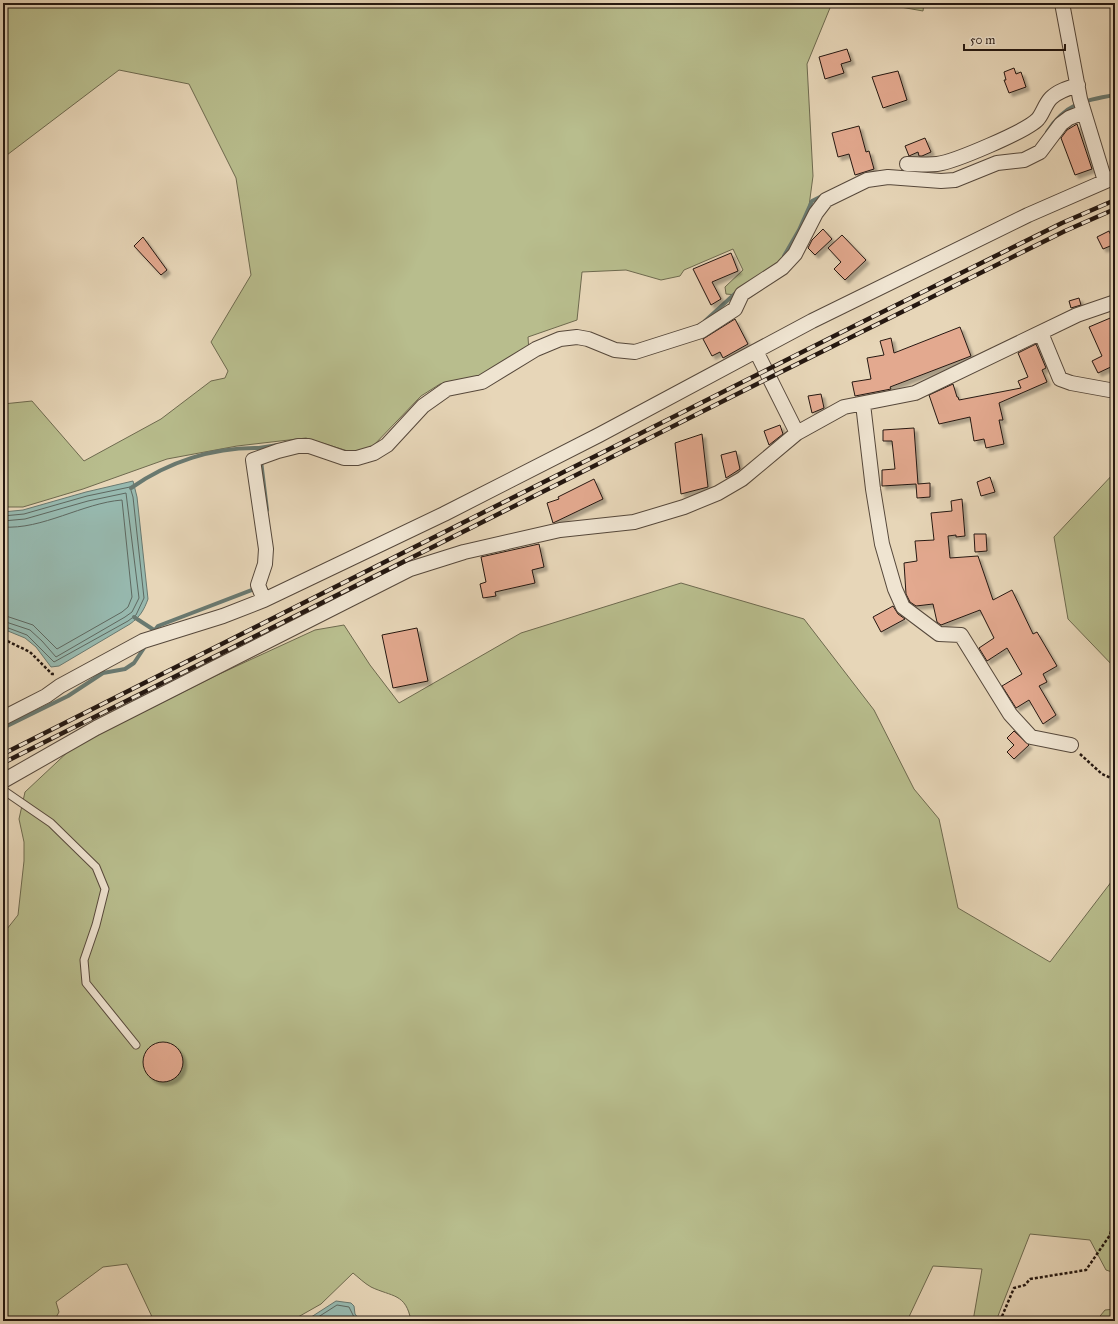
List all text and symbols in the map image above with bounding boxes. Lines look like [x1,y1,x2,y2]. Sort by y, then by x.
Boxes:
scale bar [964,26,1065,52]
text: 50 m [970,33,995,47]

